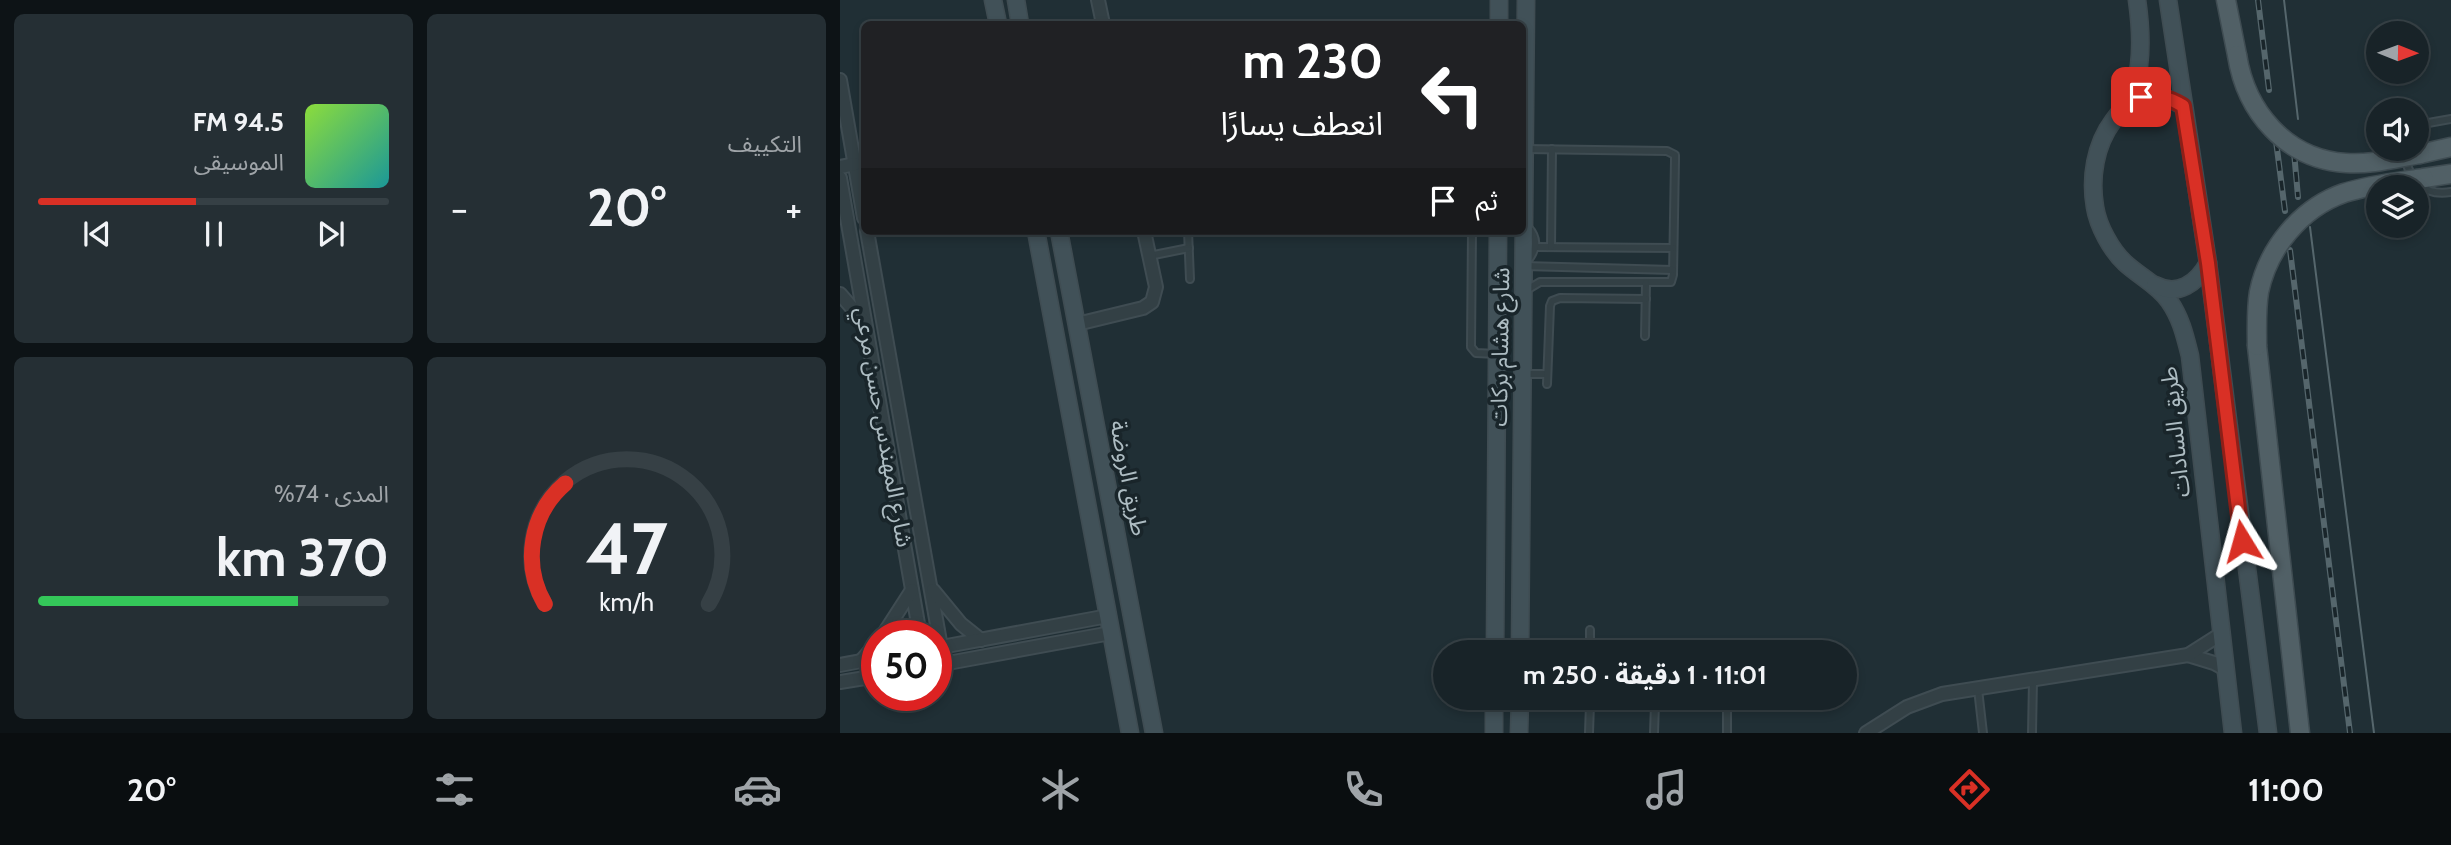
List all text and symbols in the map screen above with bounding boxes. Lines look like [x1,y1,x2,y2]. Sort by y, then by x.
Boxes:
north arrow [2366,21,2429,84]
map controls [2366,21,2429,238]
text: 230 m [1242,31,1383,90]
icon: left [1407,49,1498,140]
pin [2111,67,2171,127]
icon: arrive [2122,78,2160,116]
button: sound [2366,98,2429,161]
text: انعطف يسارًا [1220,104,1383,143]
text: 94.5 FM [193,106,284,138]
text: التكييف [728,130,802,158]
text: الموسيقى [193,148,284,176]
button: layers [2366,175,2429,238]
text: 20° [587,176,666,239]
icon: arrive [1424,182,1462,220]
text: − [451,185,468,232]
text: + [785,185,802,232]
text: ثم [1476,185,1498,217]
icon: previous [78,215,116,253]
icon: pause [195,215,233,253]
icon: next [312,215,350,253]
street label: شارع هشام بركات [1485,267,1519,427]
street label: شارع المهندس حسن مرعي [846,305,919,550]
street label: طريق السادات [2154,365,2196,499]
street label: طريق الروضة [1104,418,1154,538]
text: المدى · 74% [274,480,389,508]
text: 47 [585,504,668,592]
position arrow [2205,504,2279,578]
text: 370 km [216,526,389,589]
text: km/h [599,587,654,617]
speed limit sign: 50 [861,620,952,711]
text: 11:01 · 1 دقيقة · 250 m [1523,659,1767,691]
icon: filters [430,765,479,814]
icon: car [733,765,782,814]
icon: climate [1036,765,1085,814]
icon: phone [1339,765,1388,814]
icon: music [1642,765,1691,814]
icon: directions [1945,765,1994,814]
text: 20° [127,770,176,809]
text: 11:00 [2248,770,2324,809]

